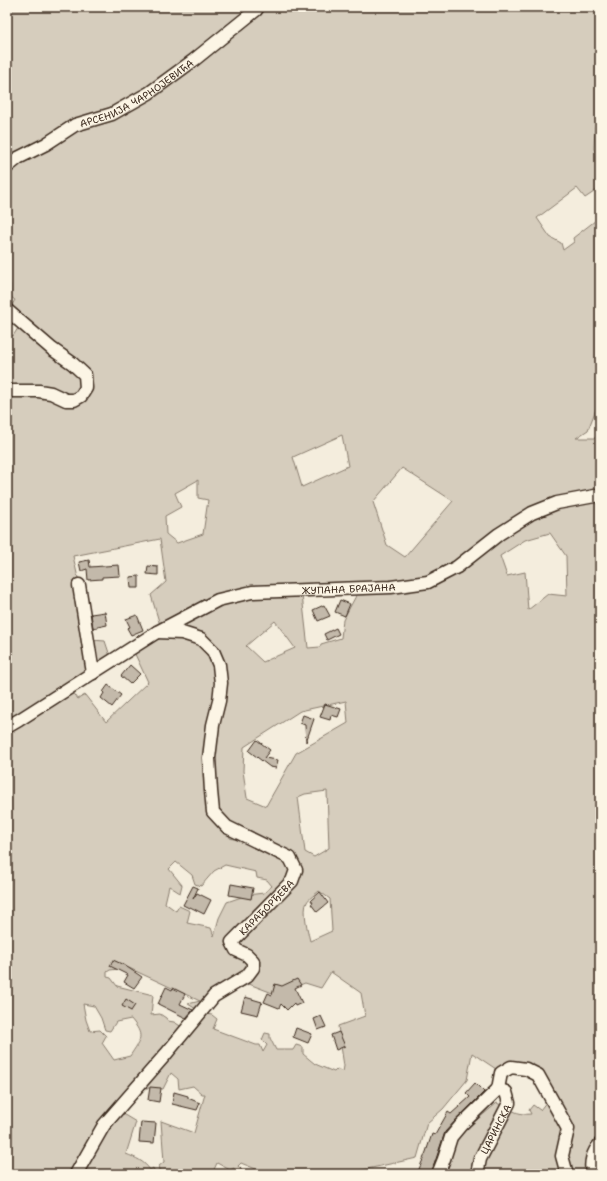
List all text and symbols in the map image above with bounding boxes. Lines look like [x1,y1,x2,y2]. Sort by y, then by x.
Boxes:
street label: АРСЕНИЈА ЧАРНОЈЕВИЋА [78,56,196,130]
street label: ЖУПАНА БРАЈАНА [301,580,396,597]
street label: КАРАЂОРЂЕВА [236,877,297,938]
street label: ЦАРИНСКА [477,1102,514,1156]

